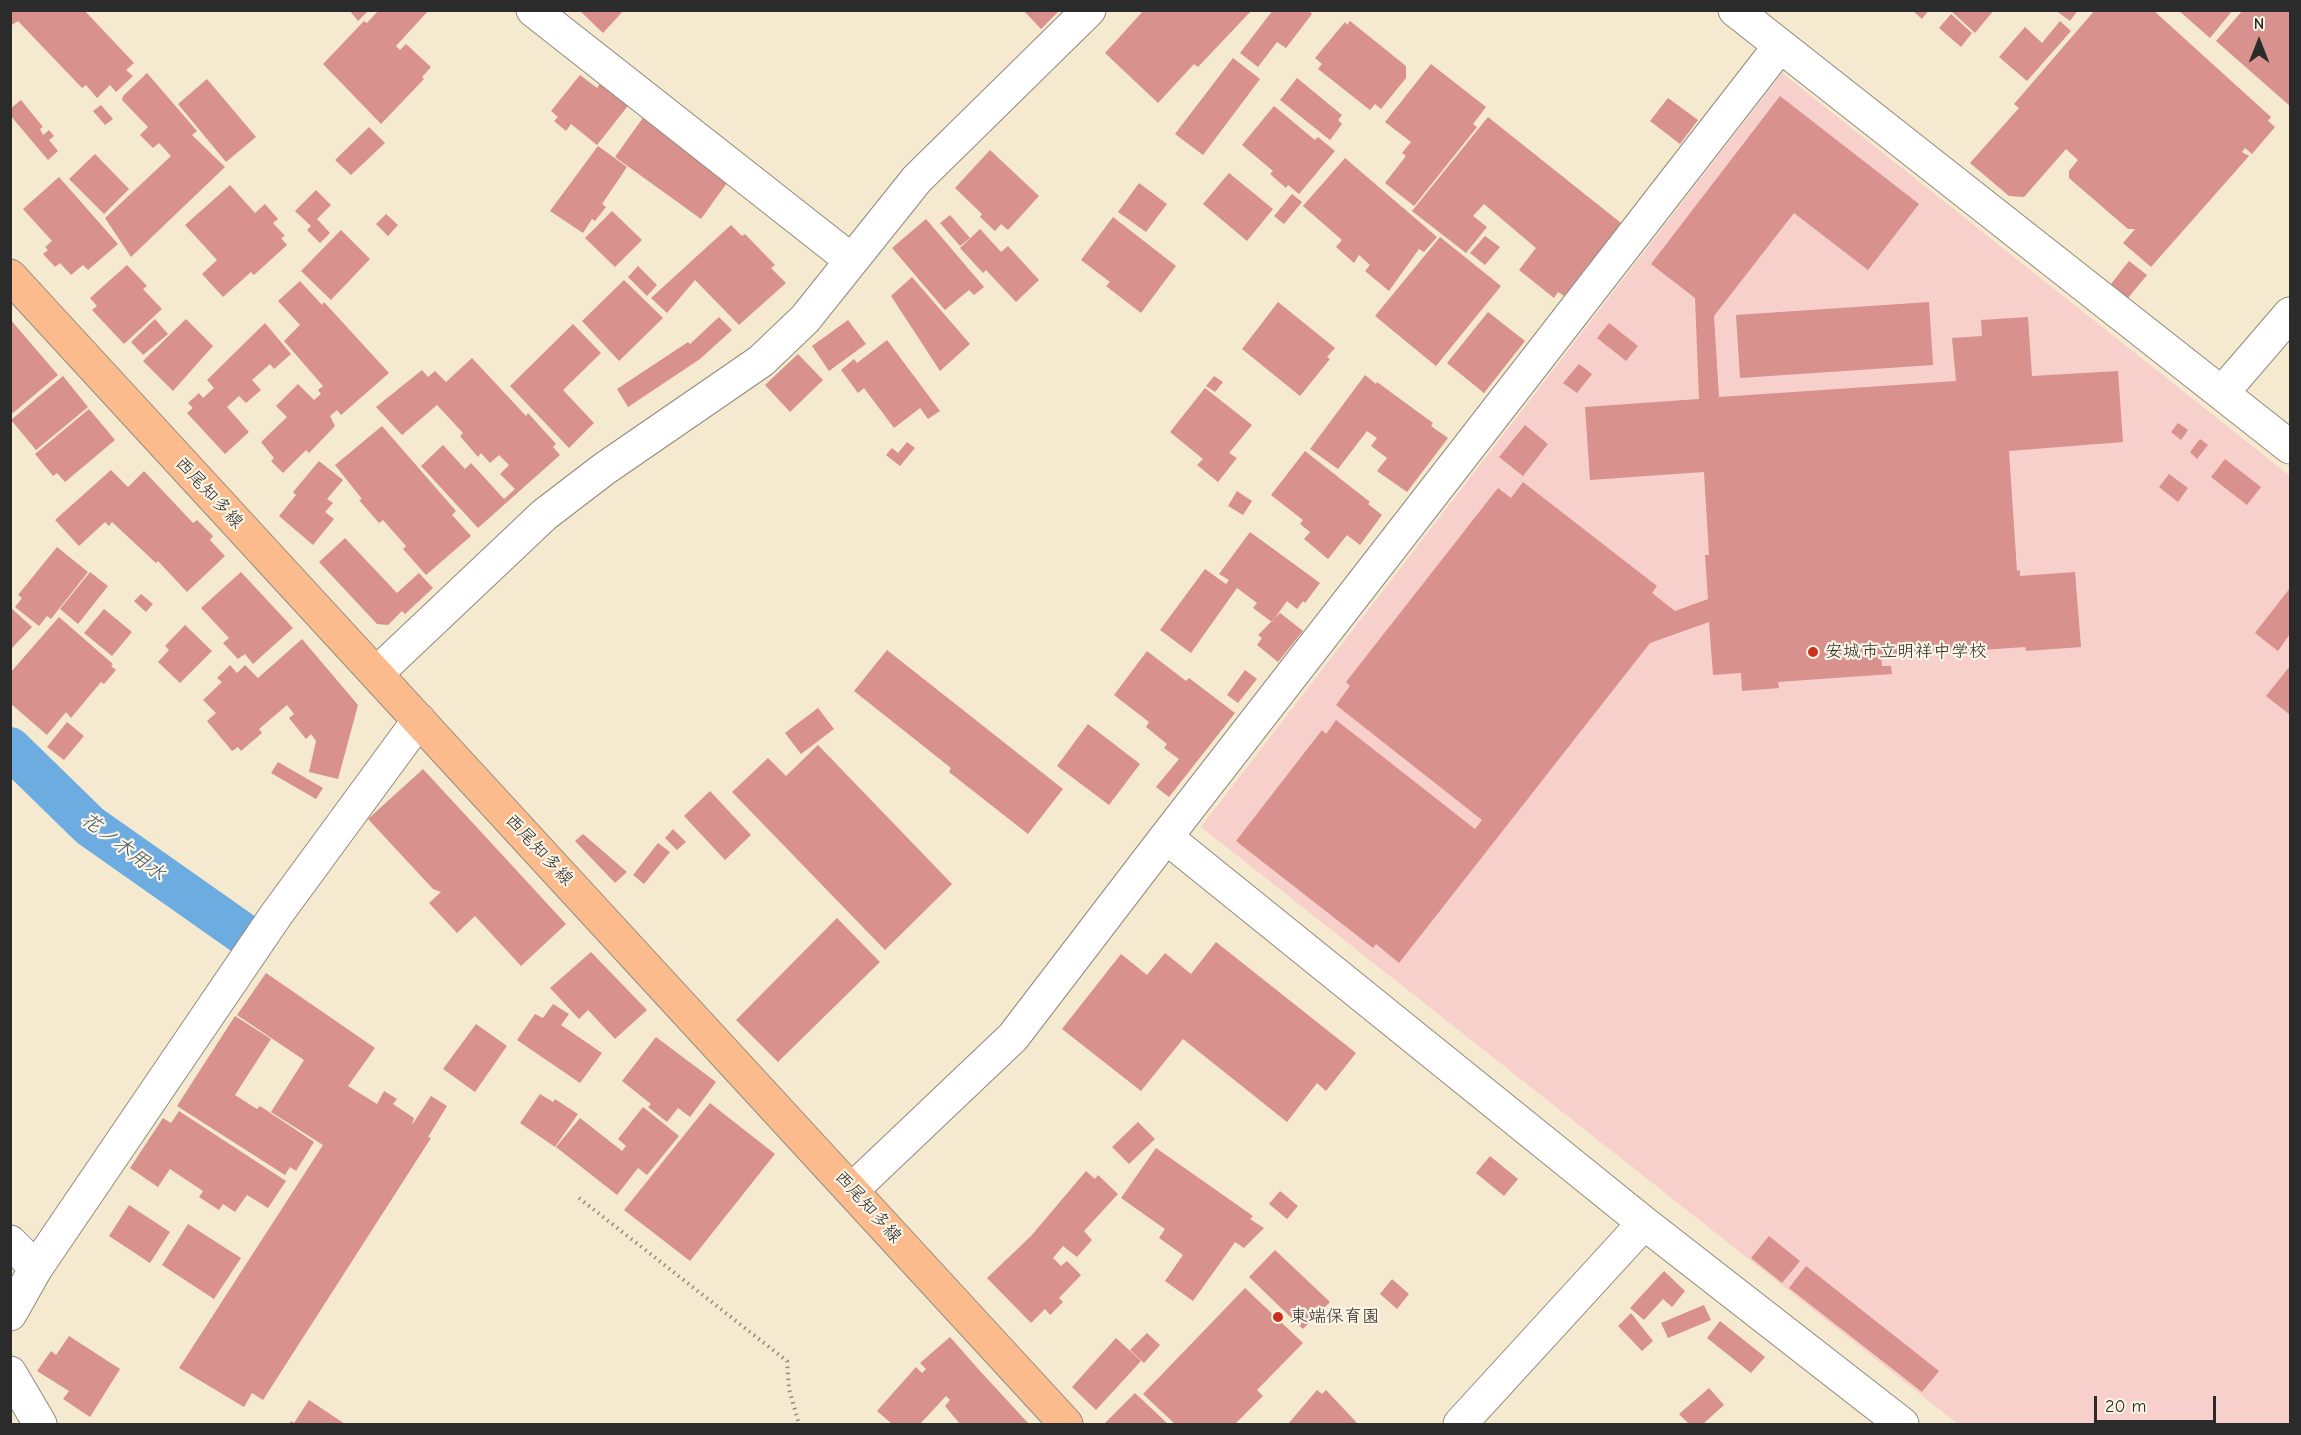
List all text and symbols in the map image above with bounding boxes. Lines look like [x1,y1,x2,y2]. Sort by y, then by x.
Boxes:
north arrow [2229,12,2289,72]
text: N [2254,15,2264,33]
street label: 西尾知多線 [170,453,248,533]
place label: 安城市立明祥中学校 [1825,641,1987,663]
marker: 安城市立明祥中学校 [1806,645,1820,659]
water label: 花ノ木用水 [76,807,170,887]
street label: 西尾知多線 [500,810,578,890]
street label: 西尾知多線 [830,1166,906,1248]
place label: 東端保育園 [1290,1306,1380,1328]
marker: 東端保育園 [1271,1310,1285,1324]
scale bar [2097,1384,2218,1422]
text: 20 m [2105,1396,2146,1417]

